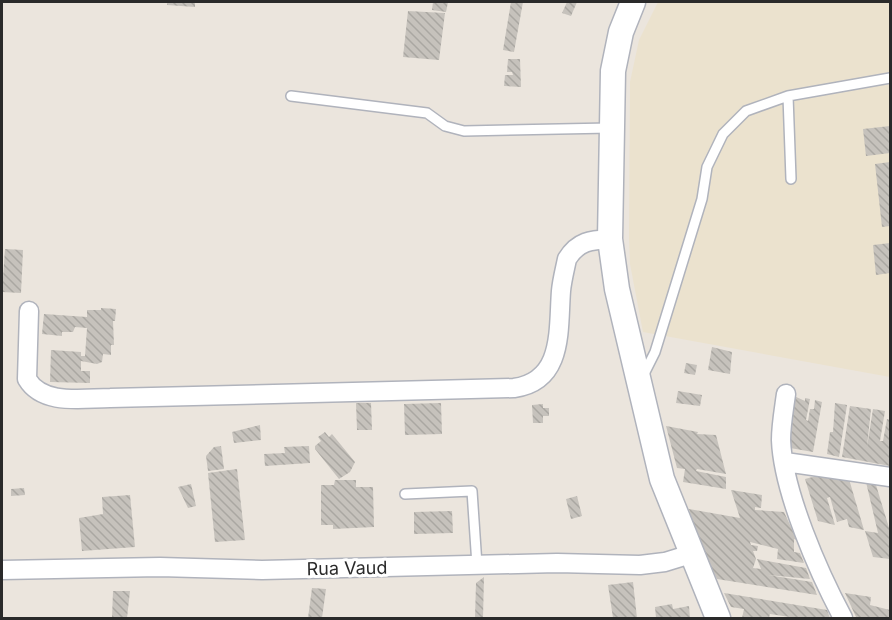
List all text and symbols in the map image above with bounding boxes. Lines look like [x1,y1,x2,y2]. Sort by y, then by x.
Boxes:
street label: Rua Vaud [306,557,388,579]

